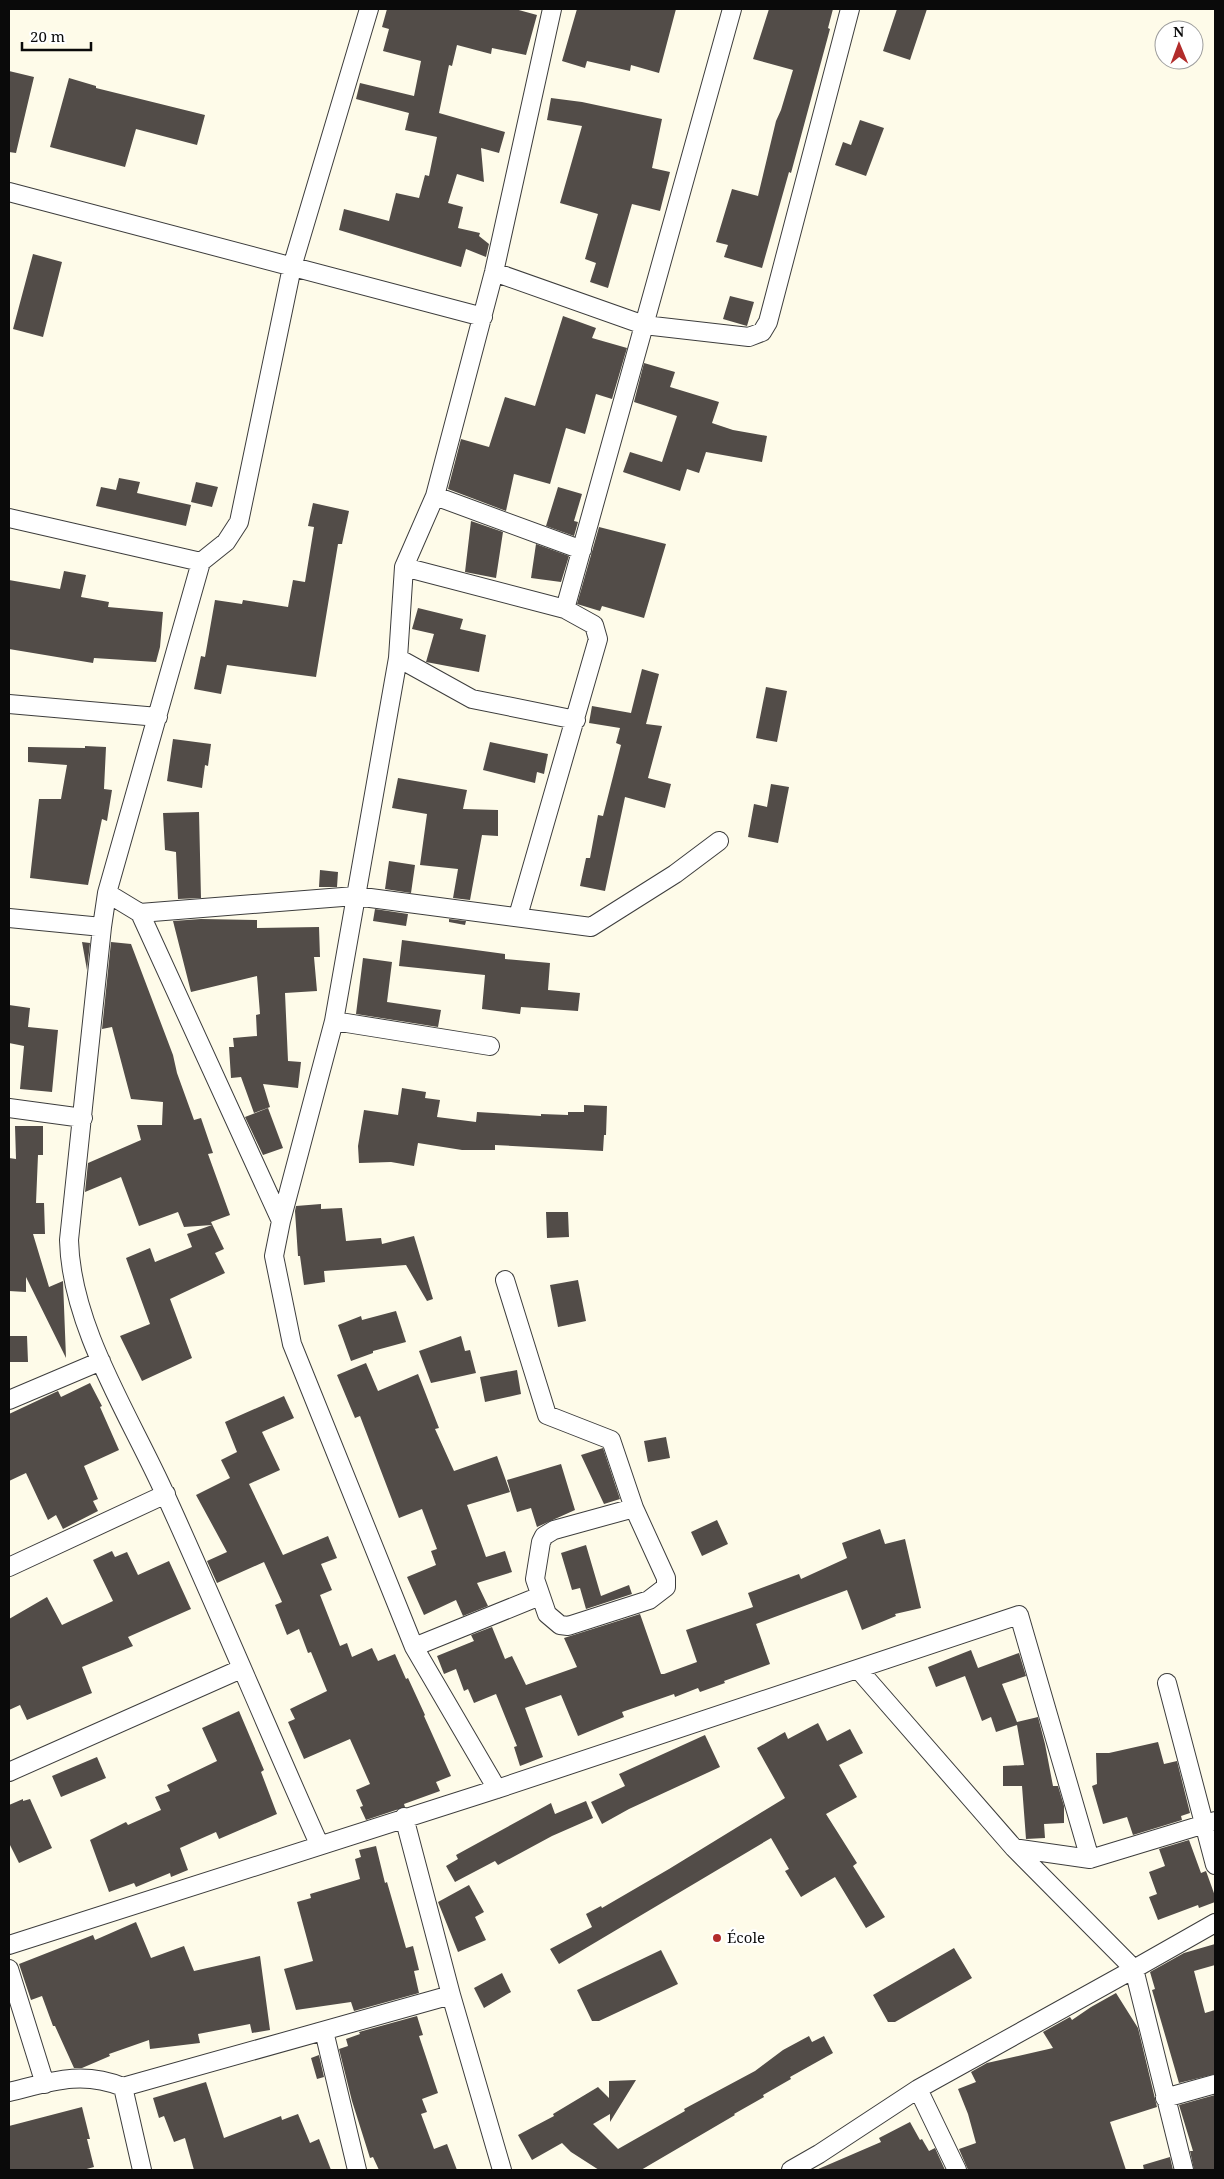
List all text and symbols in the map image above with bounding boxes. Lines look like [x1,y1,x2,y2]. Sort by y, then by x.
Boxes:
scale bar [22,20,91,52]
north arrow [1154,20,1204,70]
text: N [1173,22,1184,41]
text: 20 m [30,26,65,46]
place label: École [727,1927,765,1947]
marker: École [711,1932,723,1944]

